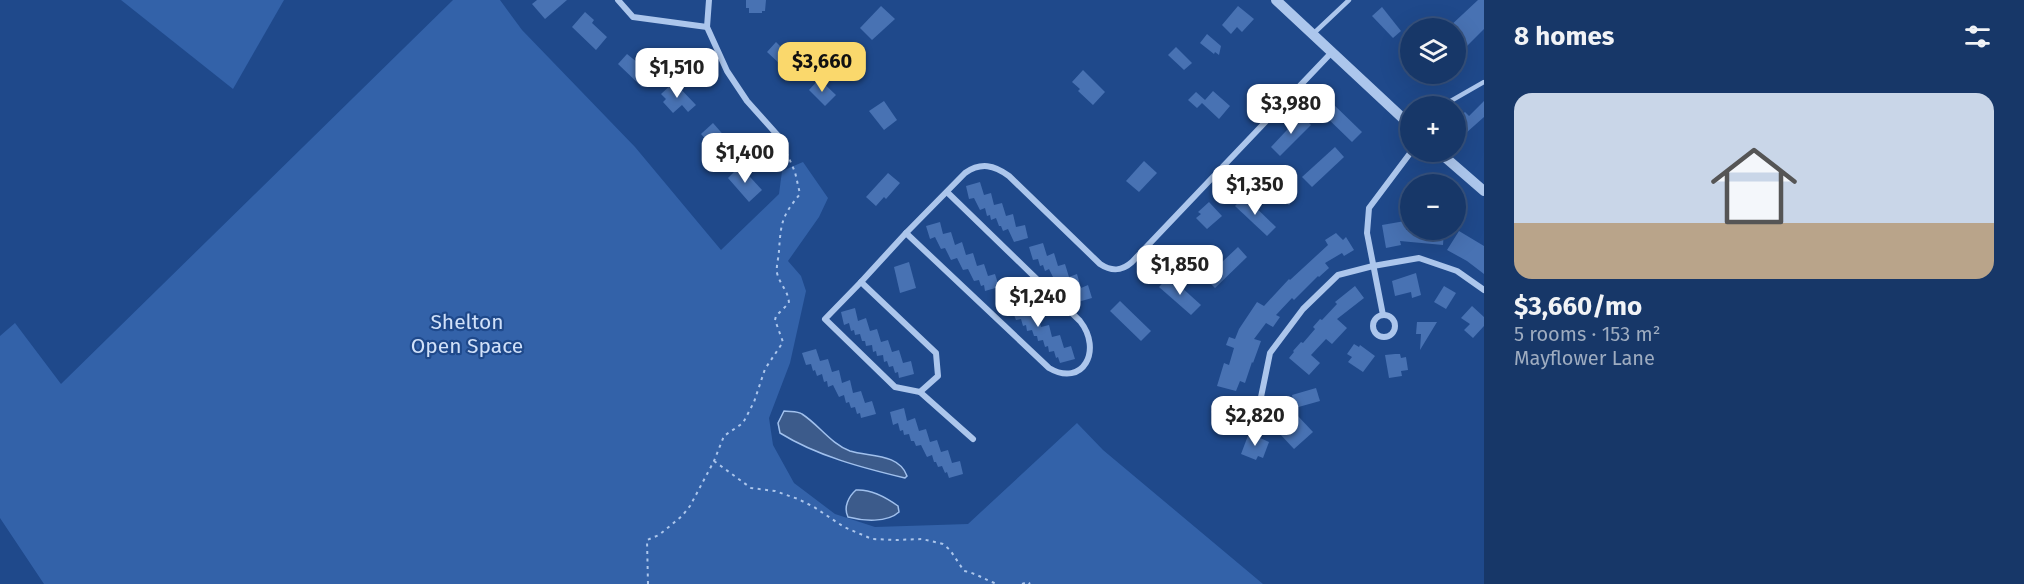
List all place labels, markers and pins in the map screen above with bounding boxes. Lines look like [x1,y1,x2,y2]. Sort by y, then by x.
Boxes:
pin: $3,660 [773,42,871,93]
pin: $1,510 [628,48,726,99]
pin: $3,980 [1242,84,1340,135]
pin: $1,400 [696,133,794,184]
pin: $1,350 [1206,165,1304,216]
pin: $1,850 [1131,245,1229,296]
pin: $1,240 [989,277,1087,328]
pin: $2,820 [1206,396,1304,447]

